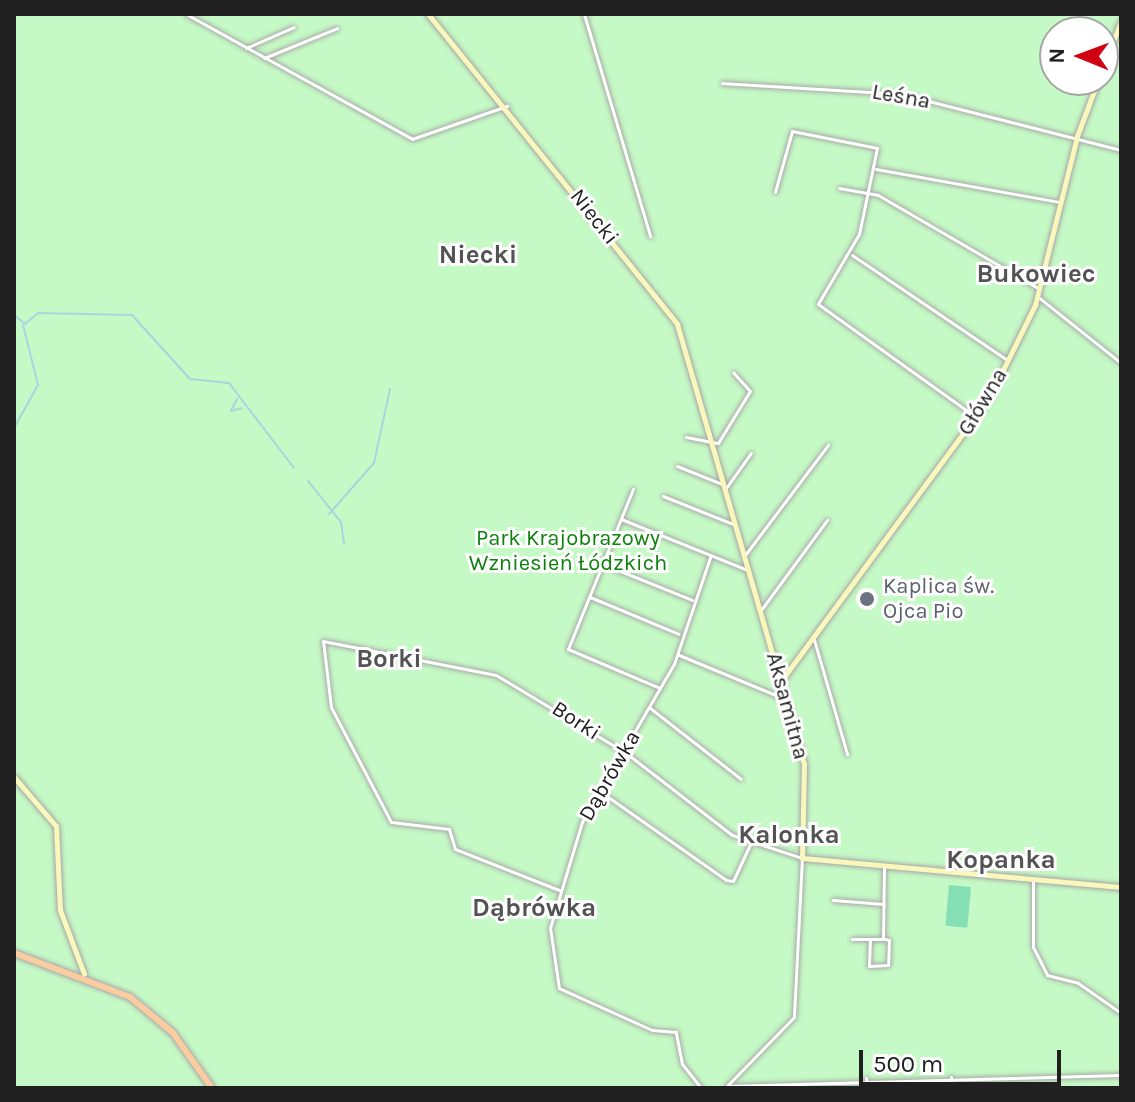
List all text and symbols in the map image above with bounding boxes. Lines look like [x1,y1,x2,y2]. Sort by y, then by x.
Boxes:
north arrow [1039,16,1119,96]
text: N [1044,47,1070,64]
street label: Leśna [870,79,932,115]
street label: Niecki [564,184,624,250]
district label: Niecki [439,239,517,271]
district label: Bukowiec [976,258,1096,290]
street label: Główna [953,364,1013,440]
park label: Park Krajobrazowy Wzniesień Łódzkich [469,525,667,576]
place label: Kaplica św. Ojca Pio [883,573,994,624]
marker: Kaplica św. Ojca Pio [858,590,876,608]
district label: Borki [356,643,422,675]
street label: Aksamitna [760,650,814,762]
street label: Borki [547,696,605,746]
street label: Dąbrówka [574,726,646,826]
district label: Kalonka [738,819,840,851]
district label: Kopanka [946,844,1056,876]
district label: Dąbrówka [472,892,596,924]
scale bar [863,1034,1065,1084]
text: 500 m [873,1050,943,1078]

